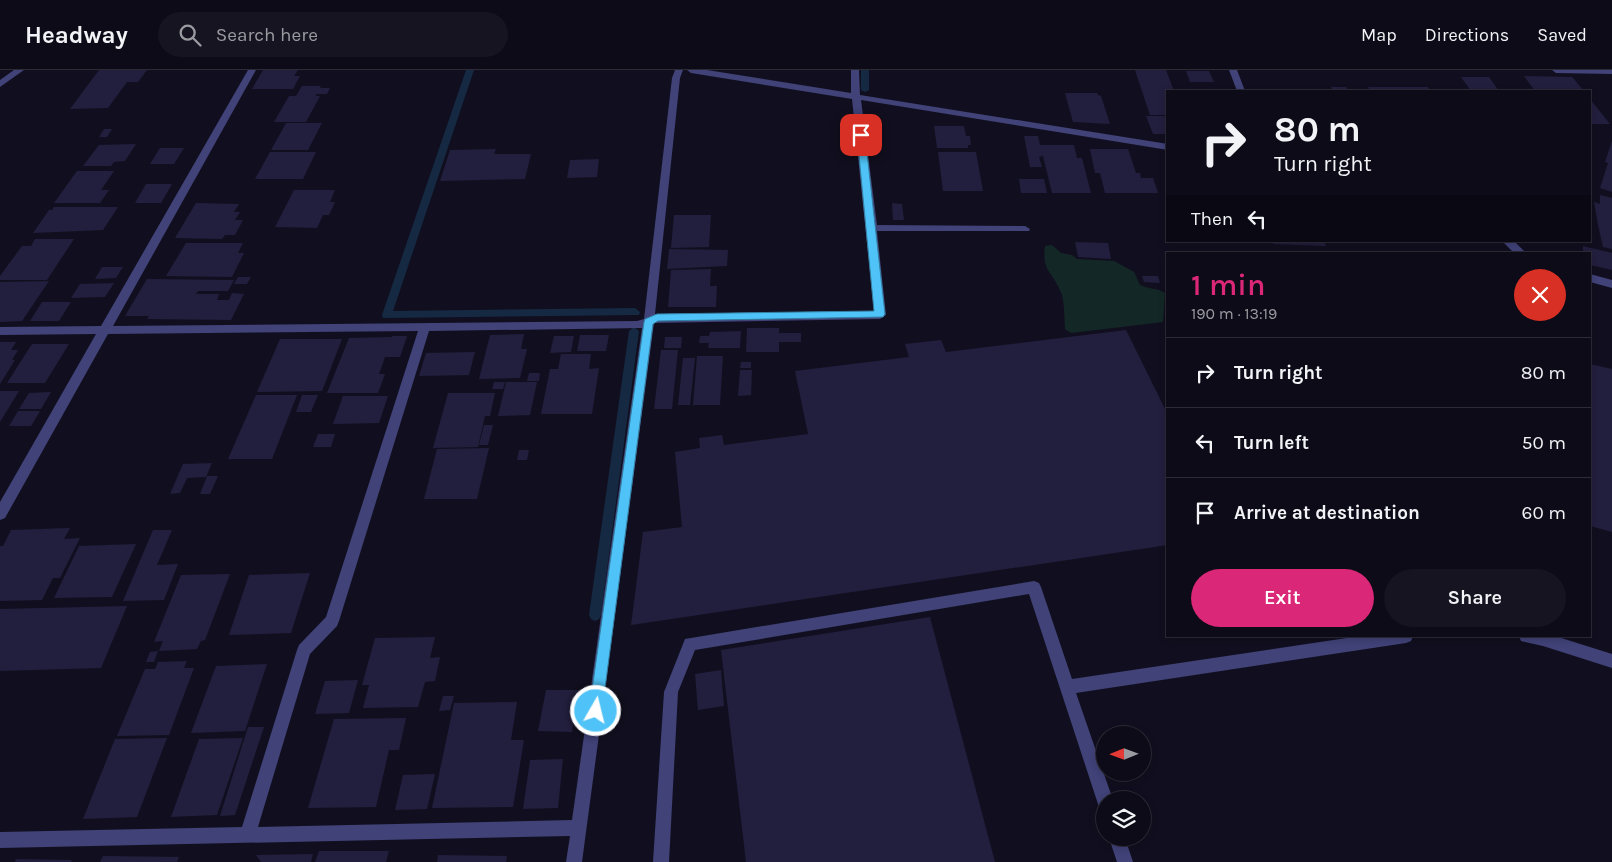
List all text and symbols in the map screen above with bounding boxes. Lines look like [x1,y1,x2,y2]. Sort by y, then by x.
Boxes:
search box [158,12,508,57]
text: Headway [25,21,128,49]
icon: search [176,21,204,49]
text: Search here [216,24,318,46]
text: Map [1361,24,1397,46]
text: Directions [1425,24,1509,46]
text: Saved [1537,24,1587,46]
text: 80 m [1274,109,1361,150]
icon: right [1191,110,1256,175]
pin [840,114,882,156]
icon: arrive [847,121,875,149]
text: Turn right [1274,151,1372,177]
icon: left [1243,205,1271,233]
text: Then [1191,208,1233,230]
text: 1 min [1191,267,1265,303]
button: close [1514,269,1566,321]
text: 190 m · 13:19 [1191,304,1277,323]
icon: right [1191,359,1219,387]
text: Turn right [1234,362,1323,384]
text: 80 m [1521,362,1566,384]
icon: left [1191,429,1219,457]
text: Turn left [1234,432,1309,454]
text: 50 m [1522,432,1566,454]
icon: arrive [1191,499,1219,527]
text: Arrive at destination [1234,502,1420,524]
text: 60 m [1522,502,1566,524]
button: Exit [1191,569,1374,627]
button: Share [1384,569,1566,627]
position arrow [569,684,621,736]
north arrow [1096,726,1151,781]
map controls [1096,726,1151,846]
button: layers [1096,791,1151,846]

